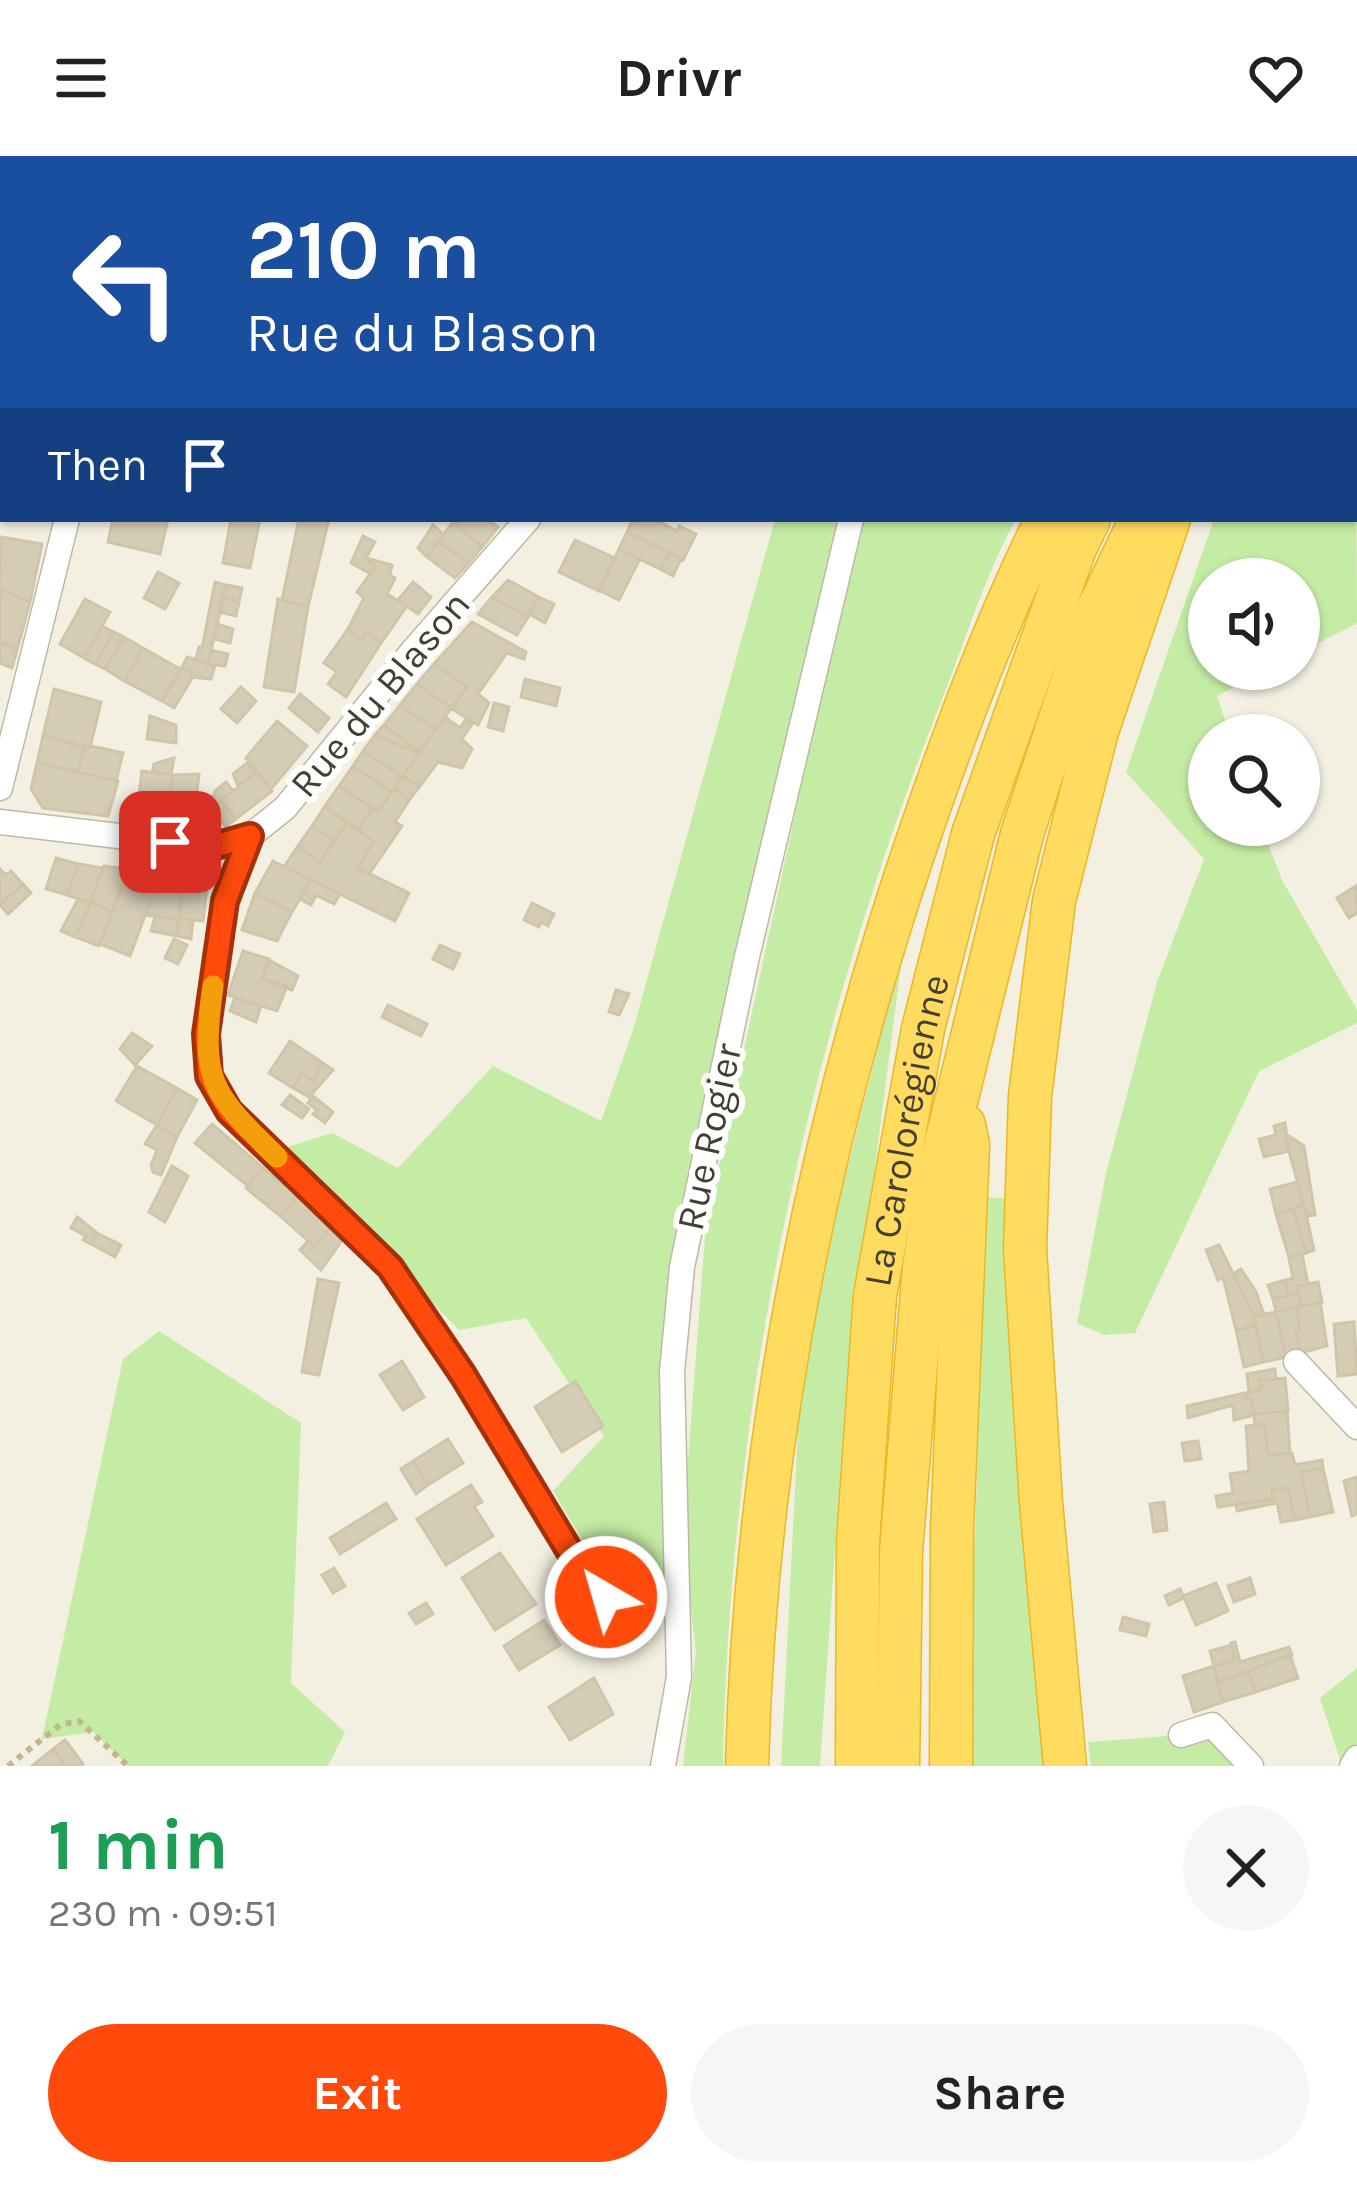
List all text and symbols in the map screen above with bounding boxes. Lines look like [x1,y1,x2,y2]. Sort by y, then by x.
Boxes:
icon: menu [48,45,114,111]
icon: heart [1243,45,1309,111]
text: Drivr [616,46,741,110]
text: 210 m [246,201,481,299]
icon: left [48,204,204,360]
text: Rue du Blason [246,301,599,365]
icon: arrive [172,432,238,498]
text: Then [48,439,148,491]
map controls [1188,558,1320,846]
button: sound [1188,558,1320,690]
street label: Rue du Blason [281,582,479,806]
button: search [1188,714,1320,846]
pin [119,791,221,893]
icon: arrive [137,809,203,875]
street label: La Carolorégienne [854,969,959,1290]
street label: Rue Rogier [667,1039,751,1235]
position arrow [543,1534,669,1660]
text: 1 min [48,1803,229,1887]
button: close [1183,1805,1309,1931]
text: 230 m · 09:51 [48,1890,278,1936]
button: Exit [48,2024,667,2162]
button: Share [691,2024,1309,2162]

